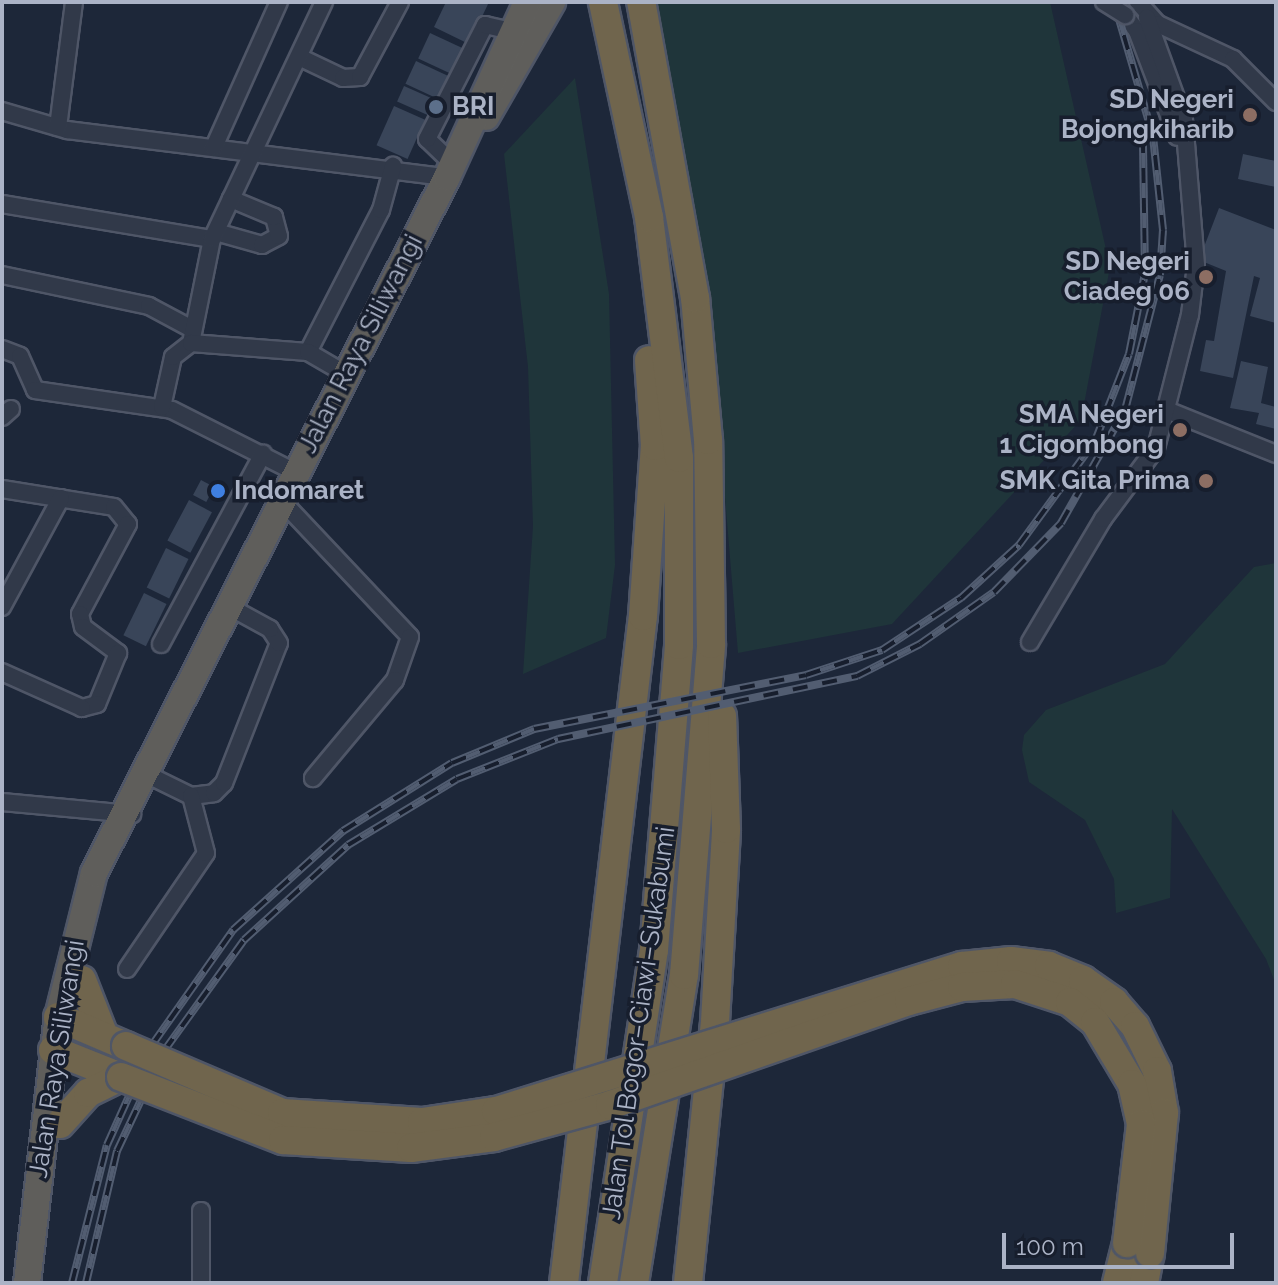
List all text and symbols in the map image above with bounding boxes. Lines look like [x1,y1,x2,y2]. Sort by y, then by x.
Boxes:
place label: SD Negeri Bojongkiharib [1061,84,1234,146]
place label: BRI [452,91,494,123]
marker: BRI [427,98,445,116]
marker: SD Negeri Bojongkiharib [1241,106,1259,124]
street label: Jalan Raya Siliwangi [292,230,430,458]
place label: SD Negeri Ciadeg 06 [1064,246,1190,308]
marker: SD Negeri Ciadeg 06 [1197,268,1215,286]
place label: SMA Negeri 1 Cigombong [1000,399,1164,460]
marker: SMA Negeri 1 Cigombong [1171,421,1189,439]
place label: SMK Gita Prima [999,465,1190,497]
marker: SMK Gita Prima [1197,472,1215,490]
place label: Indomaret [234,475,364,507]
marker: Indomaret [209,482,227,500]
street label: Jalan Tol Bogor–Ciawi–Sukabumi [596,824,682,1222]
street label: Jalan Raya Siliwangi [23,938,91,1180]
scale bar [1006,1217,1238,1267]
text: 100 m [1016,1232,1084,1261]

